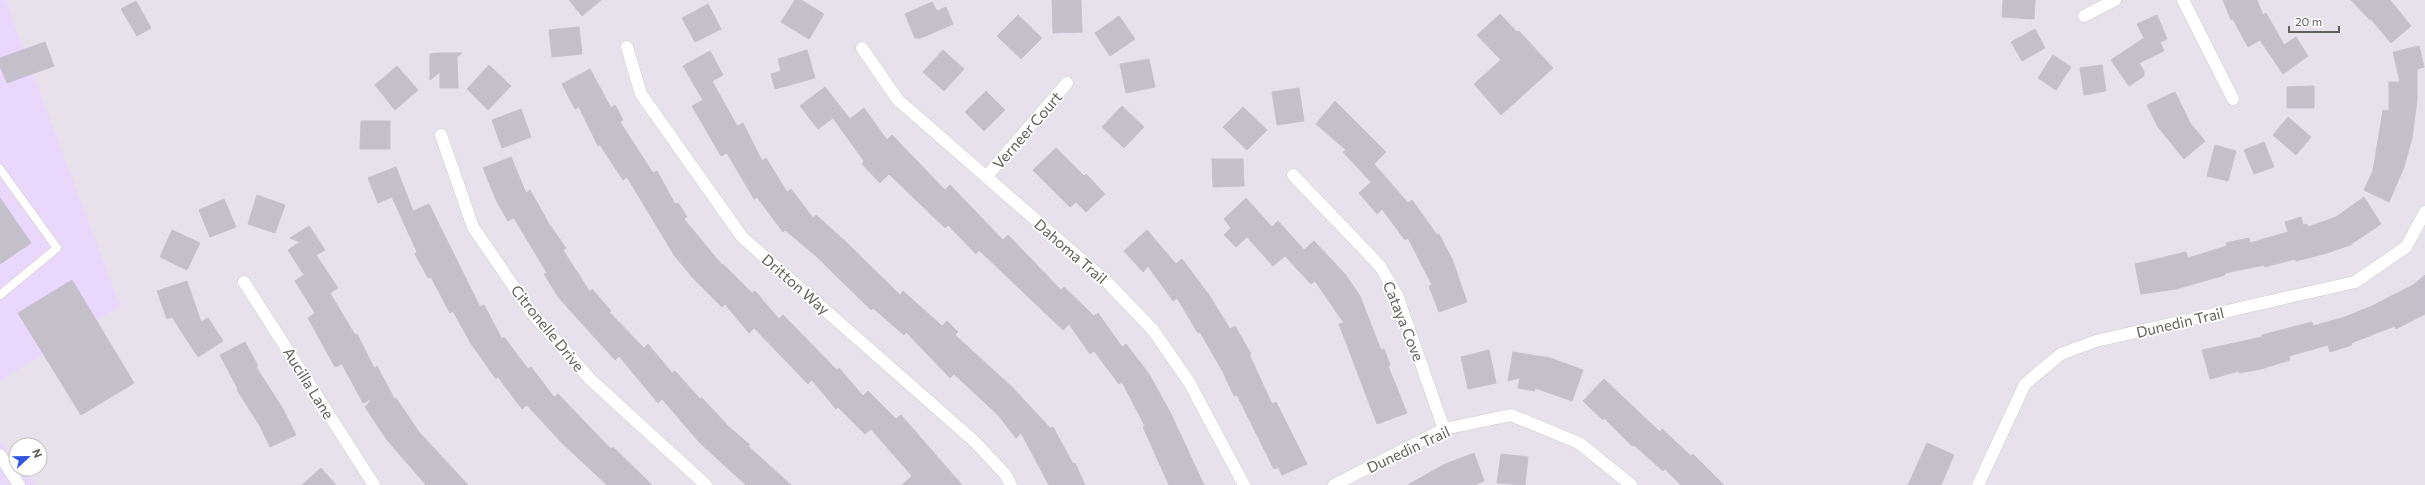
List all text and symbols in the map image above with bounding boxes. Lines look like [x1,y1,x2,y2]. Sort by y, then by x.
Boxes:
scale bar [2289,8,2339,34]
text: 20 m [2295,14,2322,28]
street label: Verneer Court [989,88,1065,172]
street label: Dahoma Trail [1031,215,1111,287]
street label: Dritton Way [759,250,834,318]
street label: Cataya Cove [1380,278,1428,364]
street label: Citronelle Drive [508,281,588,375]
street label: Dunedin Trail [2134,303,2226,341]
street label: Aucilla Lane [280,344,338,422]
street label: Dunedin Trail [1364,422,1452,476]
north arrow [8,437,48,477]
text: N [30,447,45,459]

